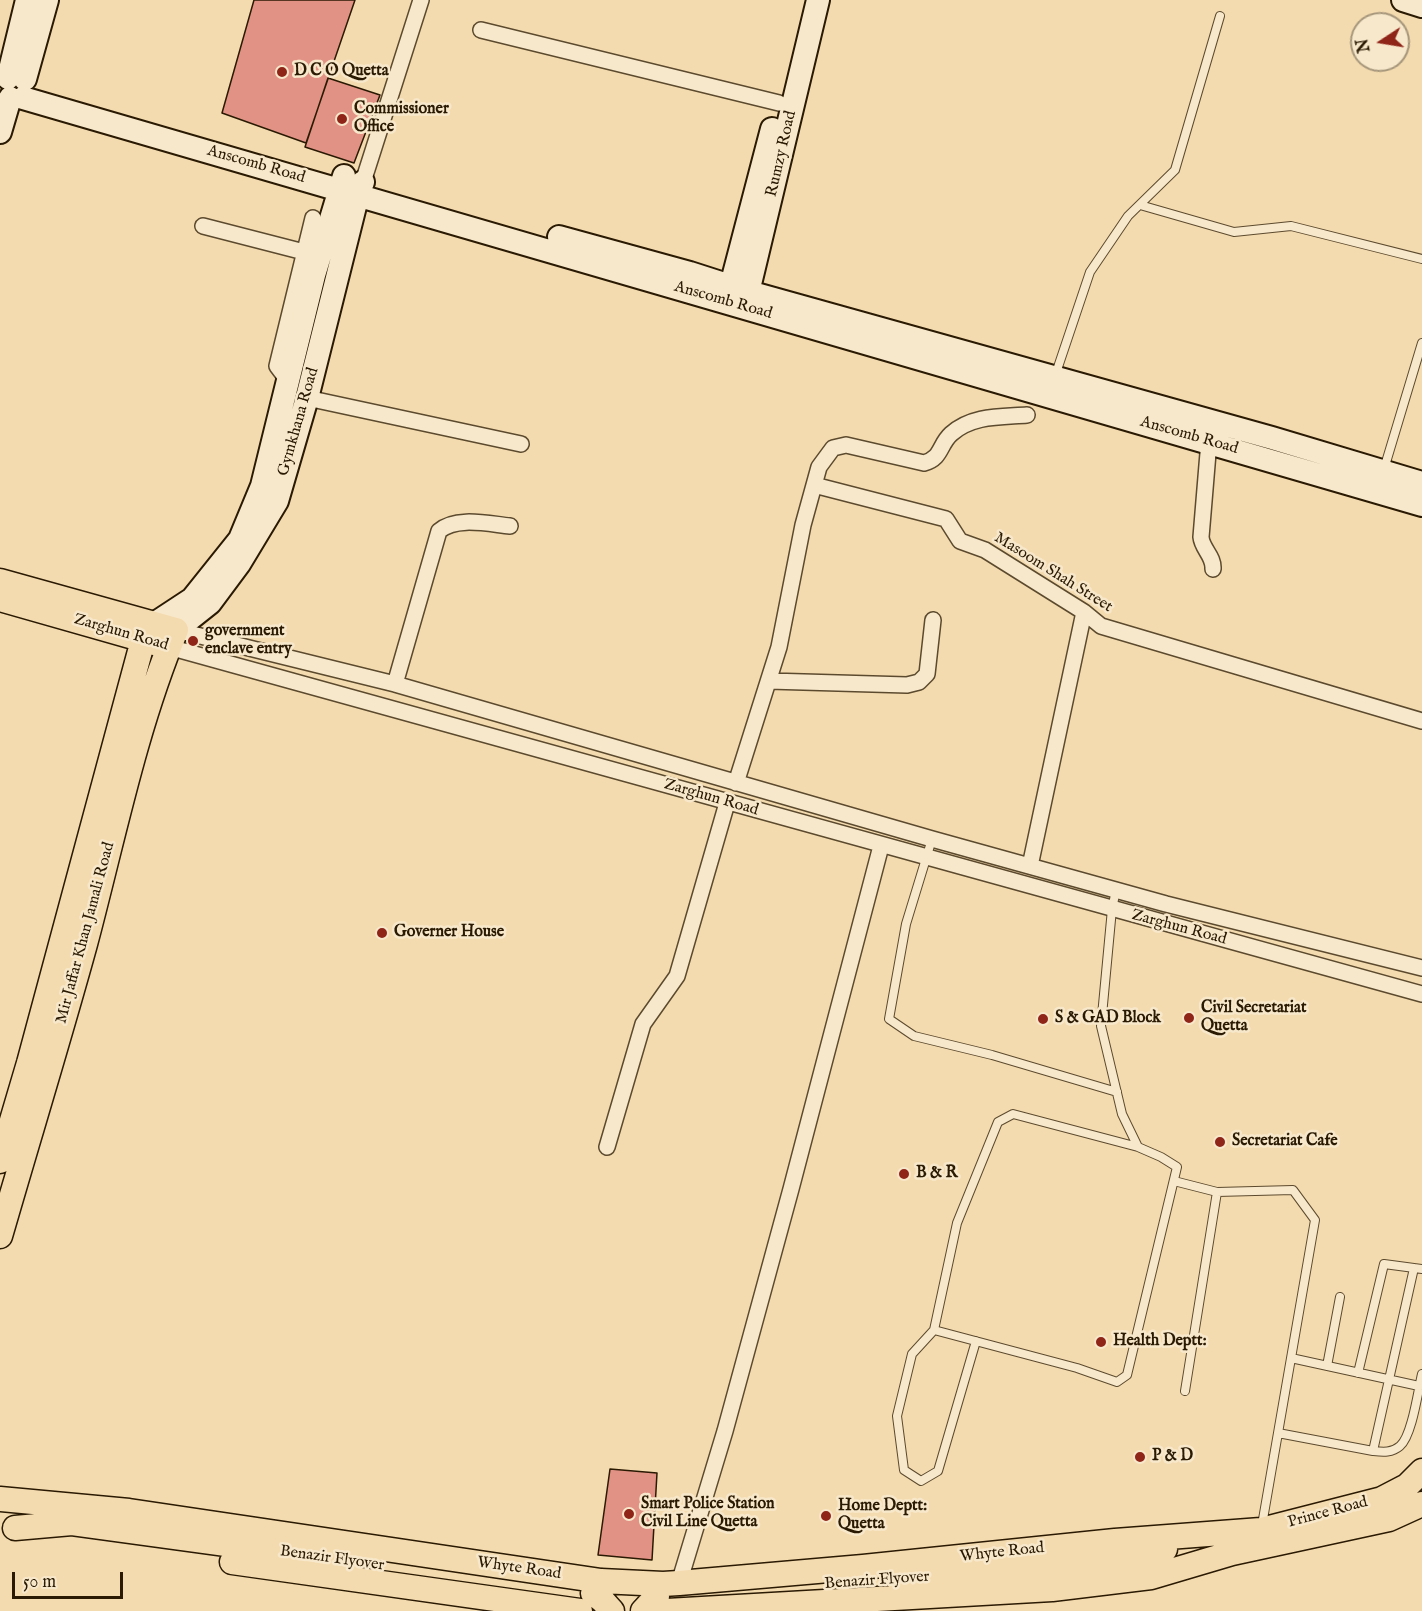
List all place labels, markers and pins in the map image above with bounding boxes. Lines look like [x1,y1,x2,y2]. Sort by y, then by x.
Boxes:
place label: D C O Quetta [294,62,389,82]
marker: D C O Quetta [275,65,289,79]
place label: Commissioner Office [354,100,449,138]
marker: Commissioner Office [335,112,349,126]
place label: government enclave entry [205,622,292,660]
marker: government enclave entry [186,634,200,648]
place label: Governer House [394,923,504,943]
marker: Governer House [375,926,389,940]
place label: Civil Secretariat Quetta [1201,999,1306,1037]
place label: S & GAD Block [1055,1009,1161,1029]
marker: Civil Secretariat Quetta [1182,1011,1196,1025]
marker: S & GAD Block [1036,1012,1050,1026]
place label: Secretariat Cafe [1232,1132,1338,1152]
marker: Secretariat Cafe [1213,1135,1227,1149]
place label: B & R [916,1164,958,1184]
marker: B & R [897,1167,911,1181]
place label: Health Deptt: [1113,1332,1207,1352]
marker: Health Deptt: [1094,1335,1108,1349]
place label: P & D [1152,1447,1193,1467]
marker: P & D [1133,1450,1147,1464]
place label: Smart Police Station Civil Line Quetta [641,1495,775,1533]
place label: Home Deptt: Quetta [838,1497,927,1535]
marker: Smart Police Station Civil Line Quetta [622,1507,636,1521]
marker: Home Deptt: Quetta [819,1509,833,1523]

